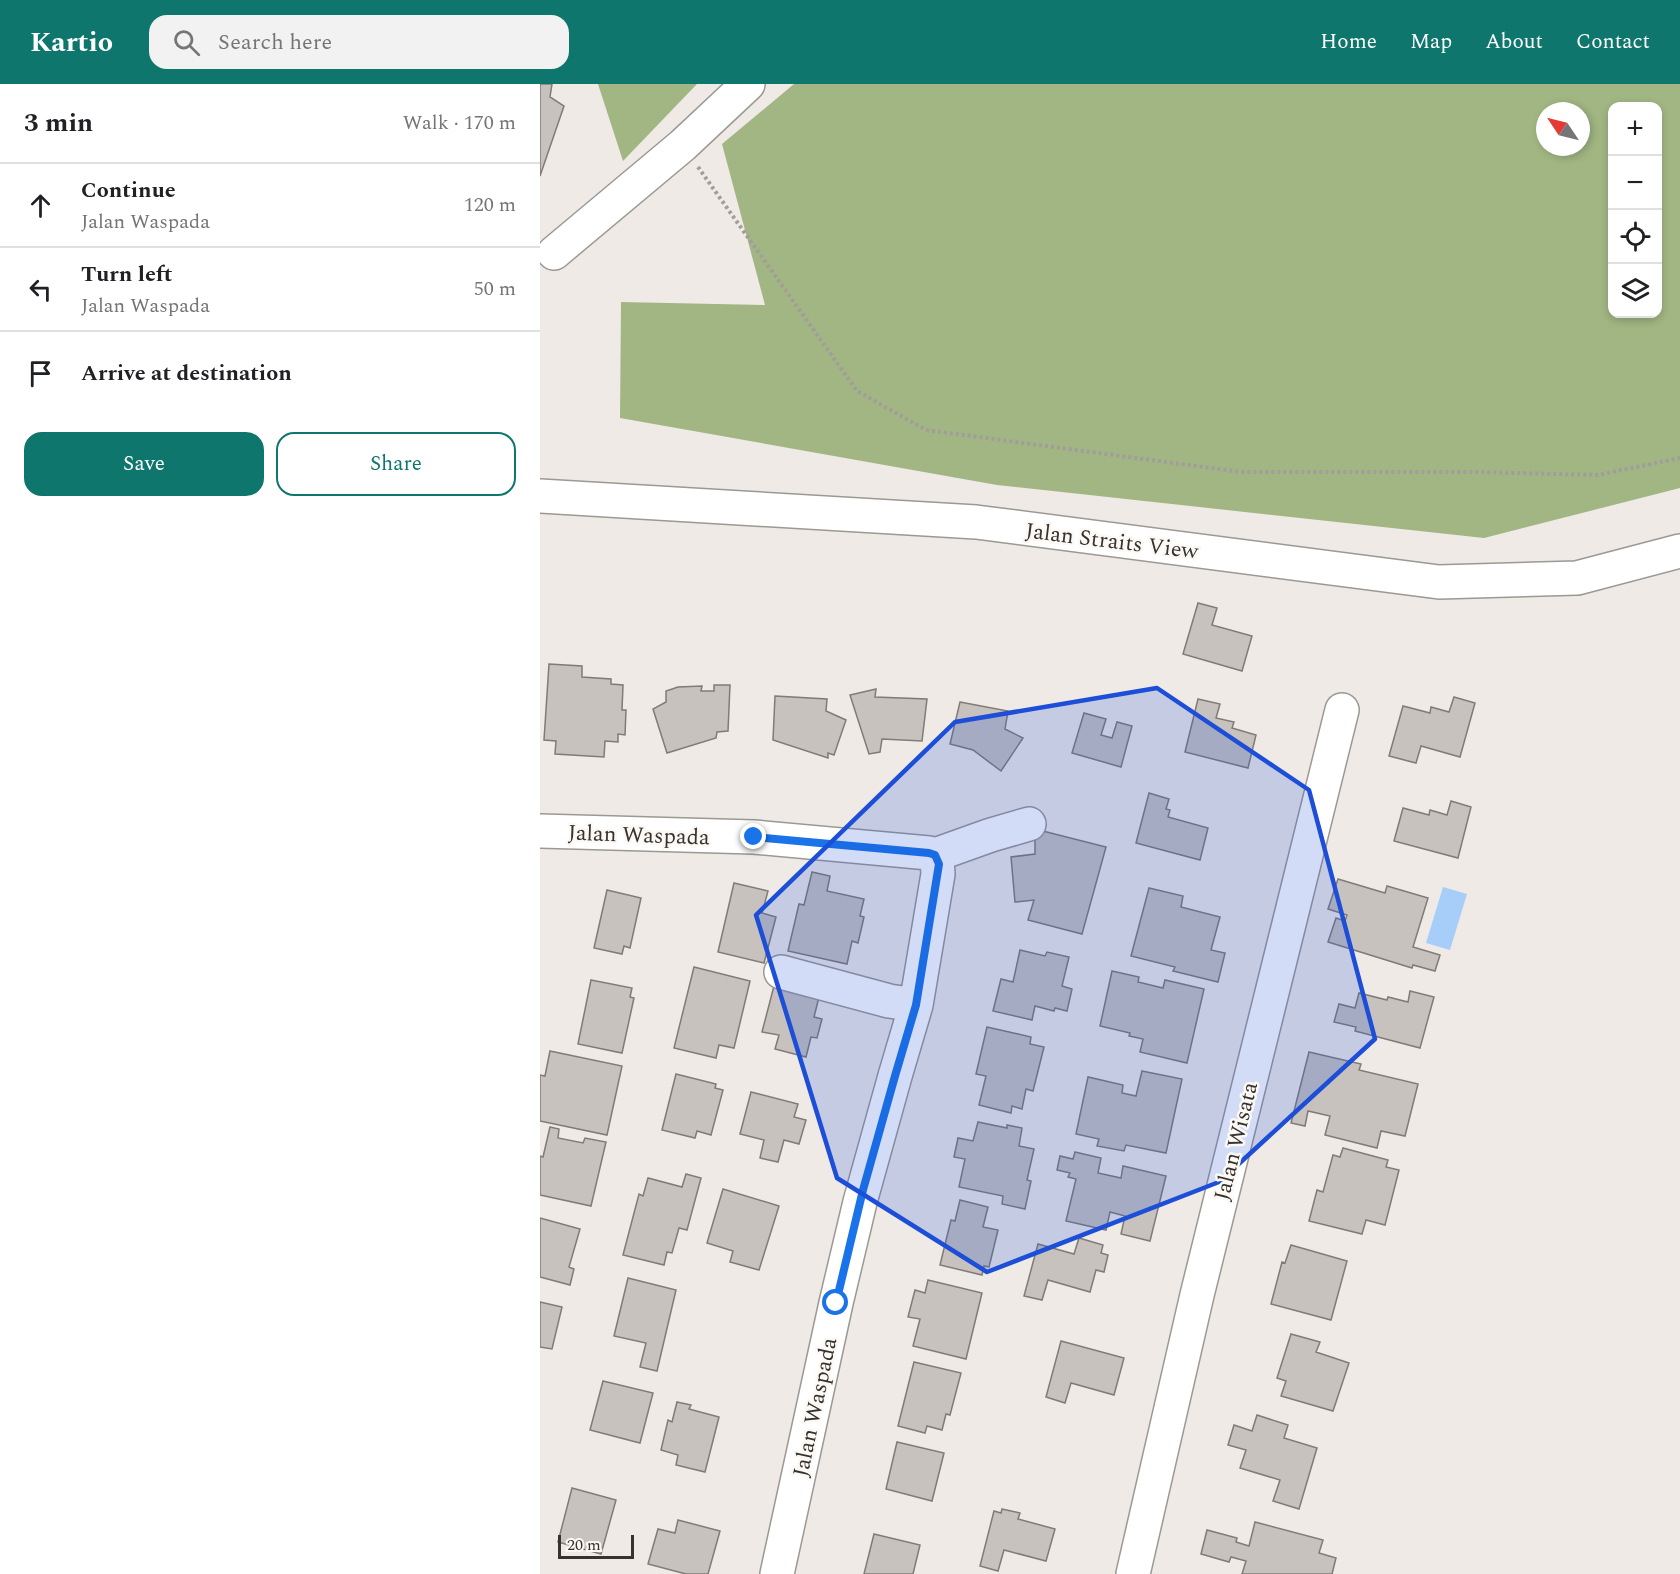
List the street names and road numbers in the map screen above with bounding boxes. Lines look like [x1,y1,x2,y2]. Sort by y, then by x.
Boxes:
street label: Jalan Straits View [1024,515,1201,569]
street label: Jalan Waspada [567,817,711,854]
street label: Jalan Wisata [1206,1078,1267,1204]
street label: Jalan Waspada [785,1334,846,1480]

